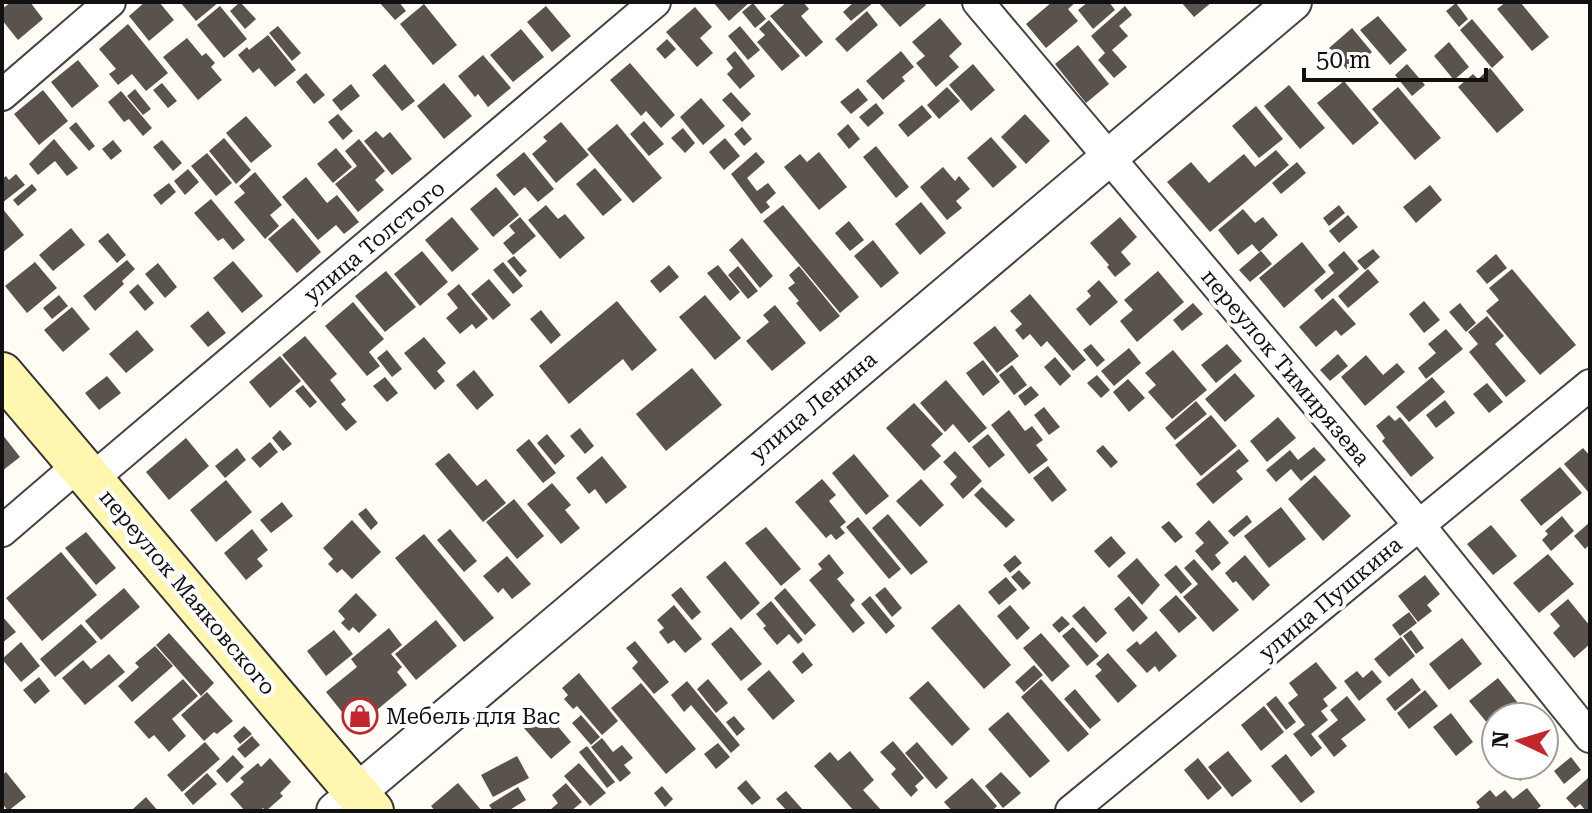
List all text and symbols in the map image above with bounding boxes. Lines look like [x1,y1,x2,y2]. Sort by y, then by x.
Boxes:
scale bar [1304,32,1486,82]
text: 50 m [1316,46,1371,74]
street label: улица Толстого [299,175,450,308]
street label: переулок Тимирязева [1196,264,1375,471]
street label: улица Ленина [745,346,882,466]
street label: переулок Маяковского [94,485,281,700]
street label: улица Пушкина [1254,531,1407,665]
shop icon: Мебель для Вас [341,697,379,735]
north arrow [1480,701,1560,781]
place label: Мебель для Вас [386,704,560,729]
text: N [1487,730,1514,749]

